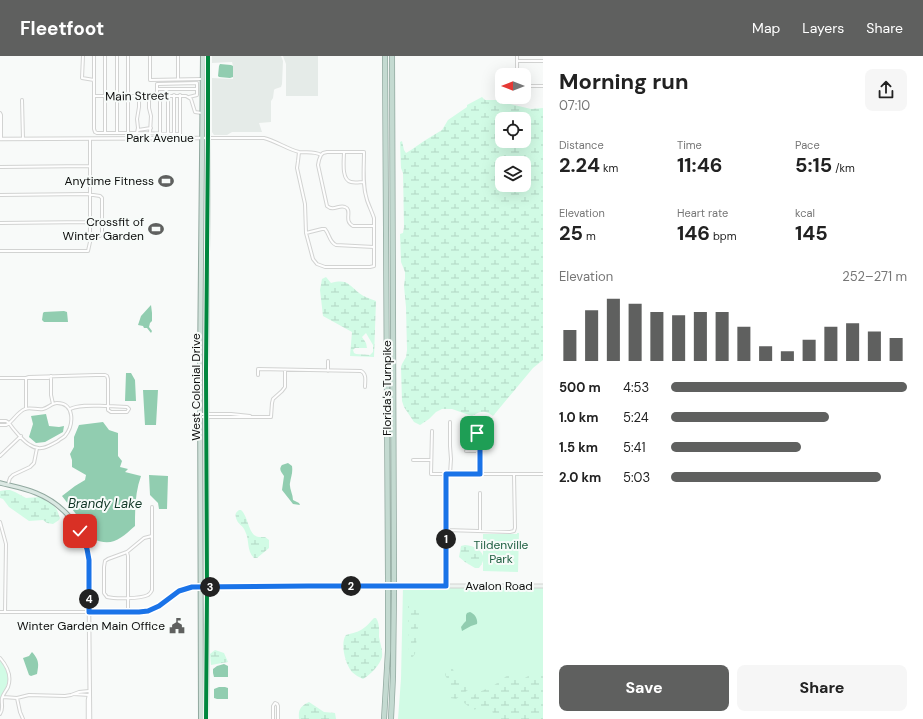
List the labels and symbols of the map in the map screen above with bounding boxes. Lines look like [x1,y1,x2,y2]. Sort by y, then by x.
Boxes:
north arrow [495,68,531,104]
street label: Main Street [105,87,169,105]
street label: Park Avenue [126,130,194,146]
sports icon: Anytime Fitness [157,172,175,190]
place label: Anytime Fitness [65,173,154,189]
place label: Crossfit of Winter Garden [63,214,144,244]
sports icon: Crossfit of Winter Garden [147,220,165,238]
street label: West Colonial Drive [188,333,204,441]
street label: Florida's Turnpike [379,340,395,436]
pin [460,416,494,450]
water label: Brandy Lake [68,495,142,512]
pin [63,514,97,548]
pin: 1 [436,529,456,549]
park label: Tildenville Park [474,537,529,567]
pin: 2 [341,576,361,596]
pin: 3 [200,577,220,597]
street label: Avalon Road [465,578,533,594]
pin: 4 [79,589,99,609]
public building icon: Winter Garden Main Office [168,617,186,635]
place label: Winter Garden Main Office [17,618,165,634]

